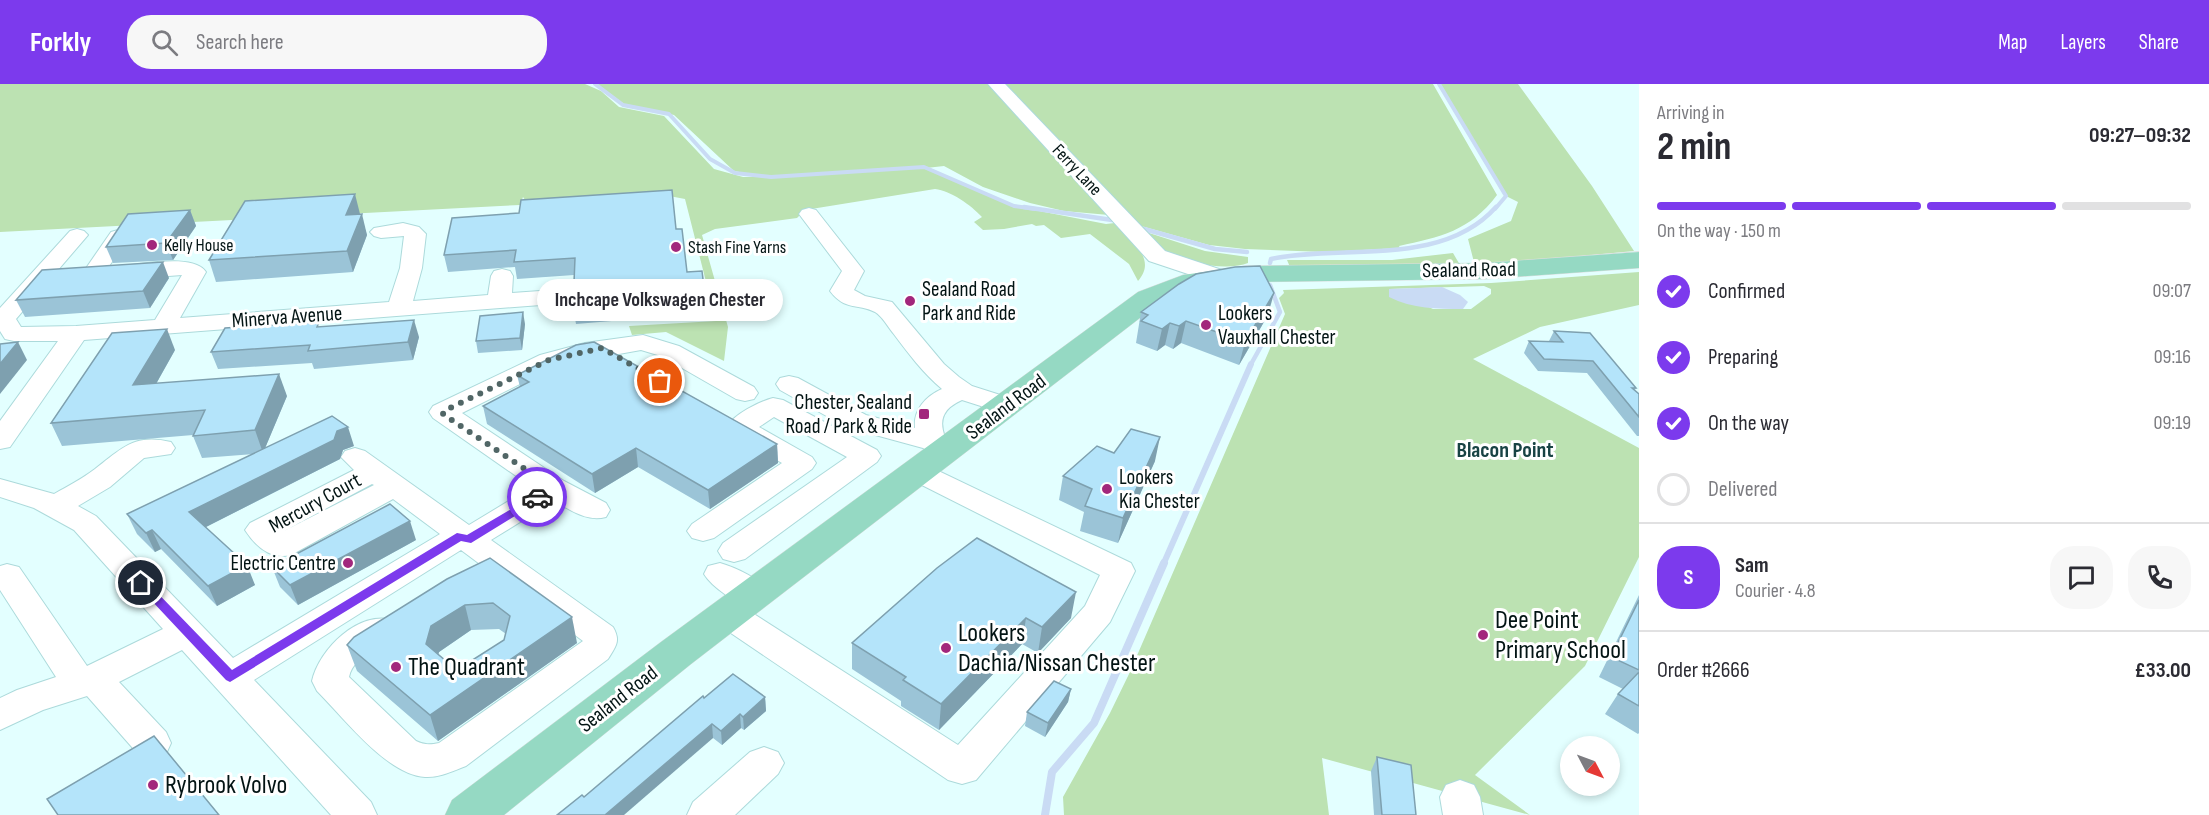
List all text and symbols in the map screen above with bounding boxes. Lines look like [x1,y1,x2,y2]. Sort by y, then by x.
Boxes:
search box [127,15,547,69]
text: Forkly [30,26,91,59]
icon: search [148,26,181,59]
text: Search here [196,29,284,56]
text: Map [1998,30,2027,55]
text: Layers [2060,30,2106,55]
text: Share [2139,30,2179,55]
text: Arriving in [1657,101,1725,125]
text: 09:27–09:32 [2089,122,2191,149]
text: 2 min [1657,124,1731,171]
street label: Ferry Lane [1048,140,1106,200]
text: On the way · 150 m [1657,219,1781,243]
place label: Kelly House [164,235,233,256]
place label: Stash Fine Yarns [688,237,786,258]
marker: Kelly House [145,238,159,252]
marker: Stash Fine Yarns [669,240,683,254]
street label: Sealand Road [1422,257,1516,283]
icon: check [1657,275,1690,308]
place label: Sealand Road Park and Ride [922,277,1016,326]
text: Confirmed [1708,278,1785,305]
callout: Inchcape Volkswagen Chester [537,279,783,321]
text: 09:07 [2153,279,2191,303]
text: Inchcape Volkswagen Chester [555,288,765,312]
marker: Sealand Road Park and Ride [903,294,917,308]
street label: Minerva Avenue [231,301,343,333]
place label: Lookers Vauxhall Chester [1218,301,1336,350]
marker: Lookers Vauxhall Chester [1199,318,1213,332]
icon: check [1657,341,1690,374]
text: Preparing [1708,344,1778,371]
text: 09:16 [2154,345,2191,369]
pin [634,355,685,406]
icon: bag [643,364,676,397]
street label: Sealand Road [961,369,1051,445]
place label: Chester, Sealand Road / Park & Ride [785,390,912,439]
marker: Chester, Sealand Road / Park & Ride [917,407,931,421]
icon: check [1657,407,1690,440]
text: On the way [1708,410,1789,437]
text: 09:19 [2154,411,2191,435]
district label: Blacon Point [1456,437,1554,464]
place label: Lookers Kia Chester [1119,465,1200,514]
street label: Mercury Court [265,467,365,539]
courier [507,467,567,527]
text: Delivered [1708,476,1777,503]
icon: car [521,481,554,514]
marker: Lookers Kia Chester [1100,482,1114,496]
button: chat [2050,546,2113,609]
button: phone [2128,546,2191,609]
place label: Electric Centre [231,551,336,576]
text: Sam [1735,552,1769,579]
marker: Electric Centre [341,556,355,570]
pin [115,557,166,608]
text: S [1684,564,1693,591]
icon: home [124,566,157,599]
text: Courier · 4.8 [1735,579,1816,603]
place label: Dee Point Primary School [1495,605,1626,666]
place label: Lookers Dachia/Nissan Chester [958,618,1156,679]
marker: Dee Point Primary School [1476,628,1490,642]
marker: Lookers Dachia/Nissan Chester [939,641,953,655]
place label: The Quadrant [408,652,525,683]
text: Order #2666 [1657,657,1750,684]
text: £33.00 [2135,657,2191,684]
marker: The Quadrant [389,660,403,674]
street label: Sealand Road [573,660,663,738]
north arrow [1560,736,1620,796]
map controls [1560,736,1620,796]
place label: Rybrook Volvo [165,770,287,801]
marker: Rybrook Volvo [146,778,160,792]

